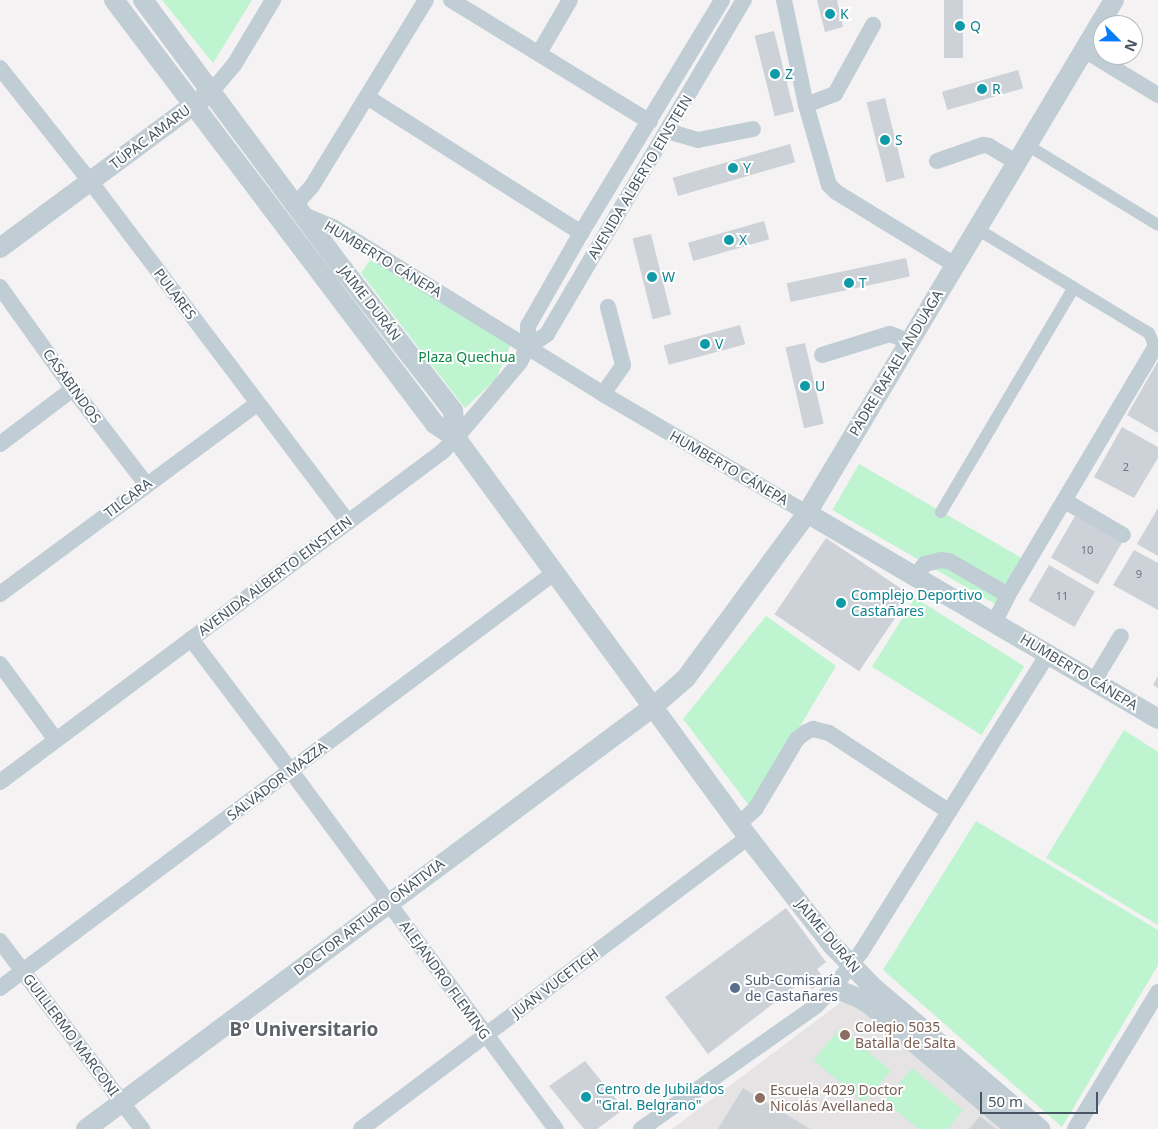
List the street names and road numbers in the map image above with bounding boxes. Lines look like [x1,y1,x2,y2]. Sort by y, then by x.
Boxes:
street label: AVENIDA ALBERTO EINSTEIN [584,92,696,262]
street label: TÚPAC AMARU [106,101,194,173]
street label: HUMBERTO CÁNEPA [321,217,445,301]
street label: JAIME DURÁN [336,262,404,344]
street label: PULARES [150,265,200,323]
street label: PADRE RAFAEL ANDUAGA [846,287,946,439]
street label: CASABINDOS [39,346,105,426]
street label: HUMBERTO CÁNEPA [667,427,791,509]
street label: TILCARA [101,475,155,521]
street label: AVENIDA ALBERTO EINSTEIN [195,513,355,639]
street label: HUMBERTO CÁNEPA [1017,630,1141,714]
street label: SALVADOR MAZZA [224,738,330,824]
street label: DOCTOR ARTURO OÑATIVIA [291,855,447,979]
street label: JAIME DURÁN [793,896,863,976]
street label: ALEJANDRO FLEMING [396,917,494,1043]
street label: JUAN VUCETICH [508,945,602,1021]
street label: GUILLERMO MARCONI [20,971,122,1099]

